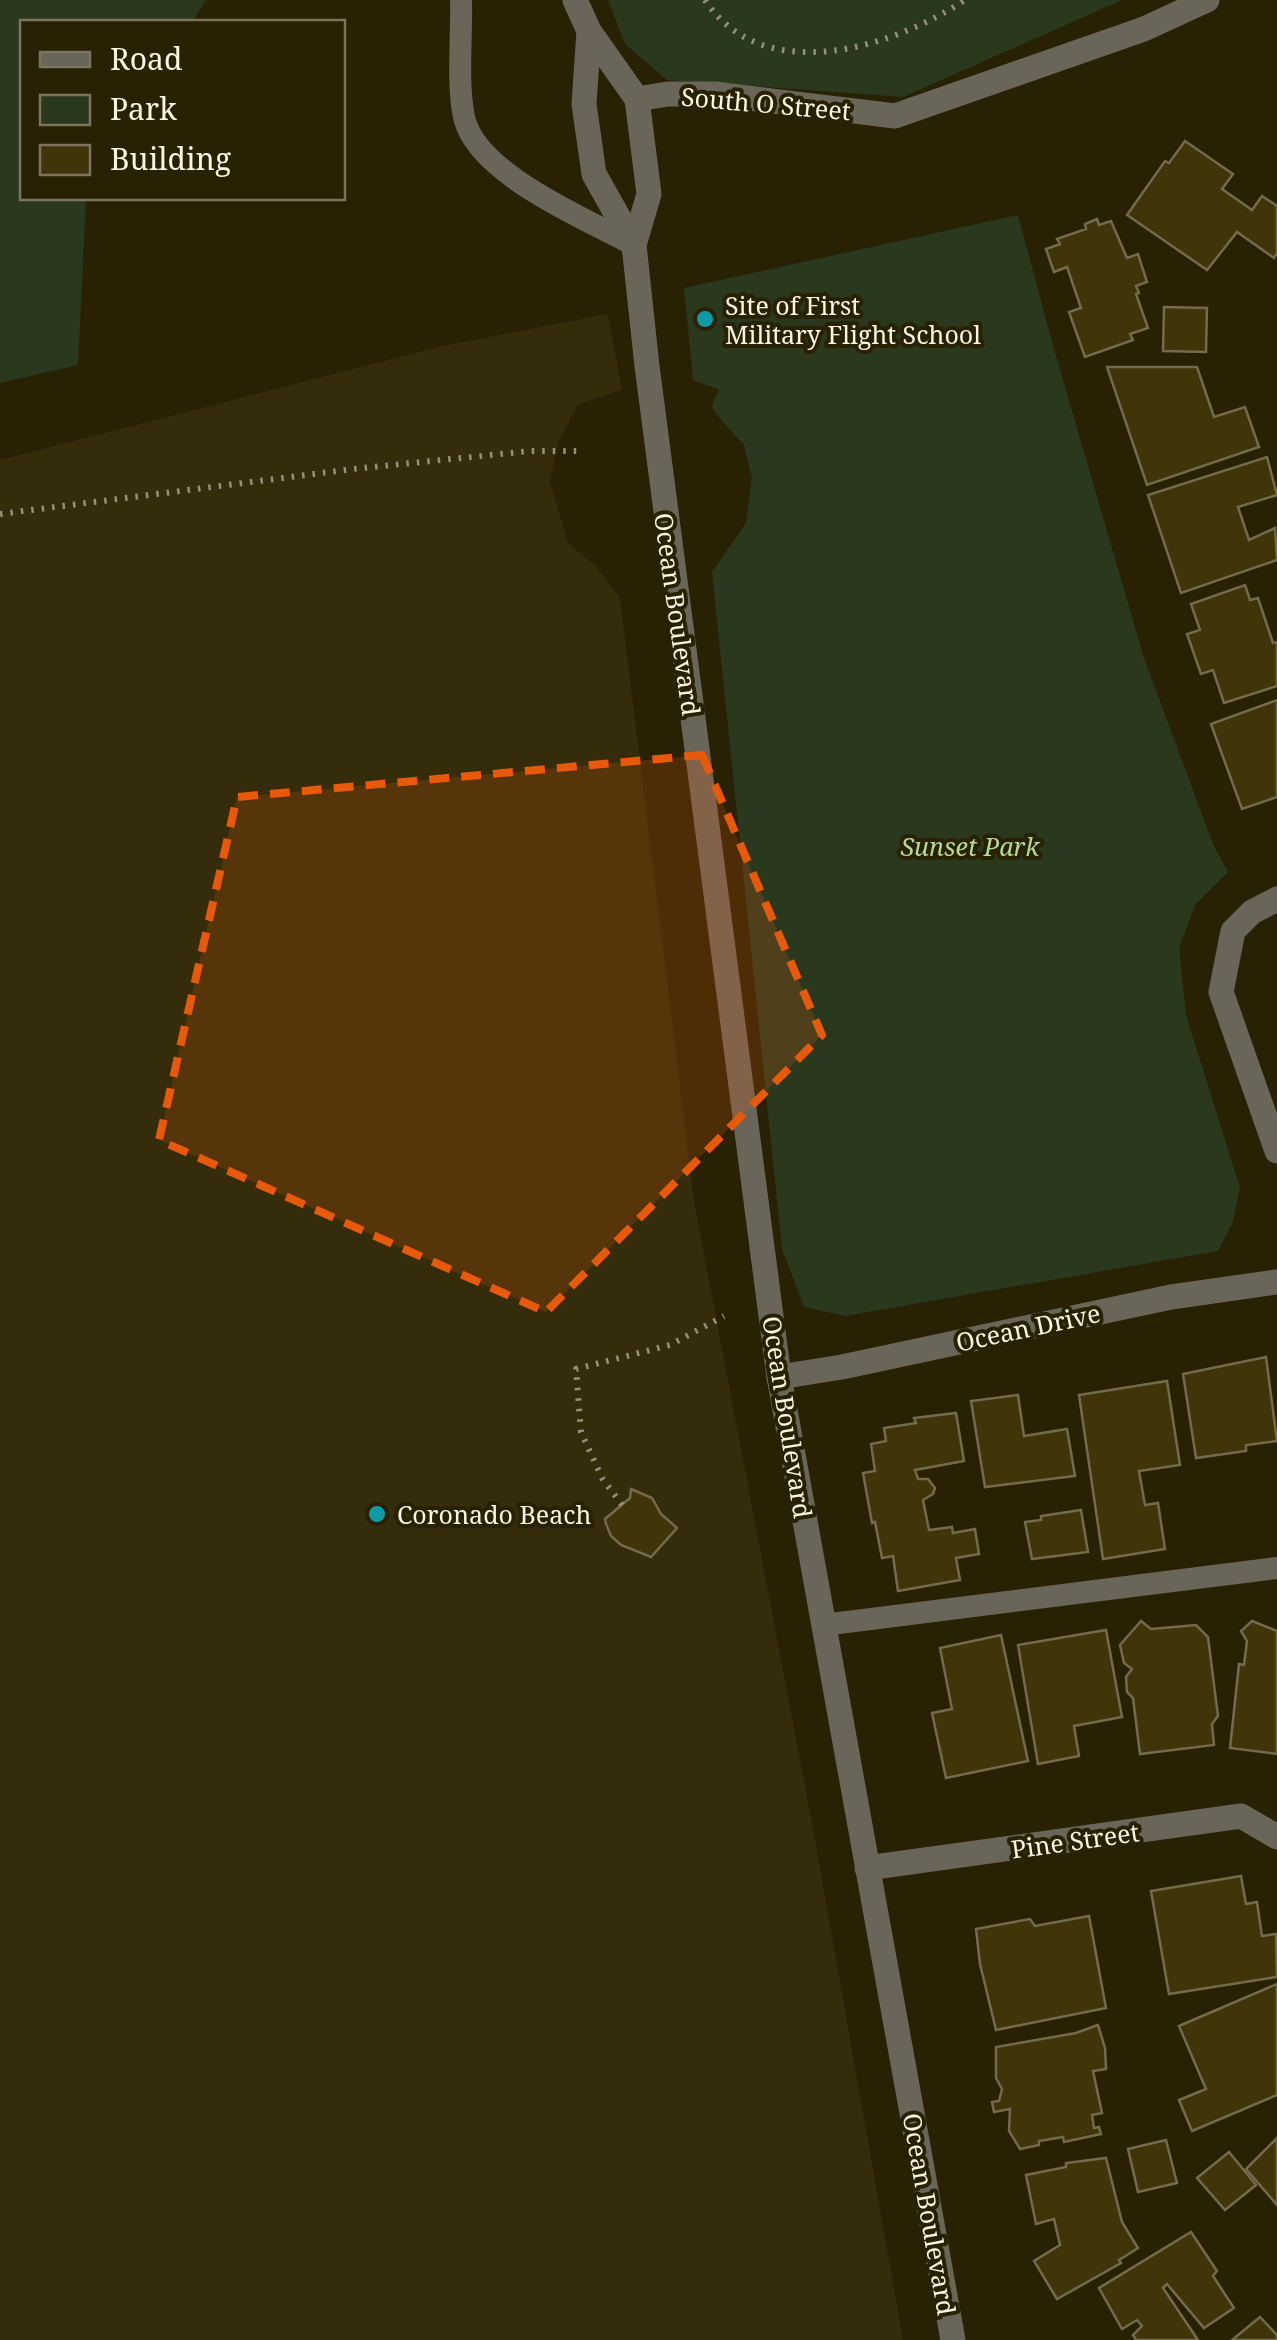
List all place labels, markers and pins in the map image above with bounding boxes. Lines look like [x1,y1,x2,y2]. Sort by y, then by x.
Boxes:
place label: Site of First Military Flight School [725,288,981,351]
marker: Site of First Military Flight School [694,308,716,330]
place label: Coronado Beach [397,1497,592,1531]
marker: Coronado Beach [366,1503,388,1525]

